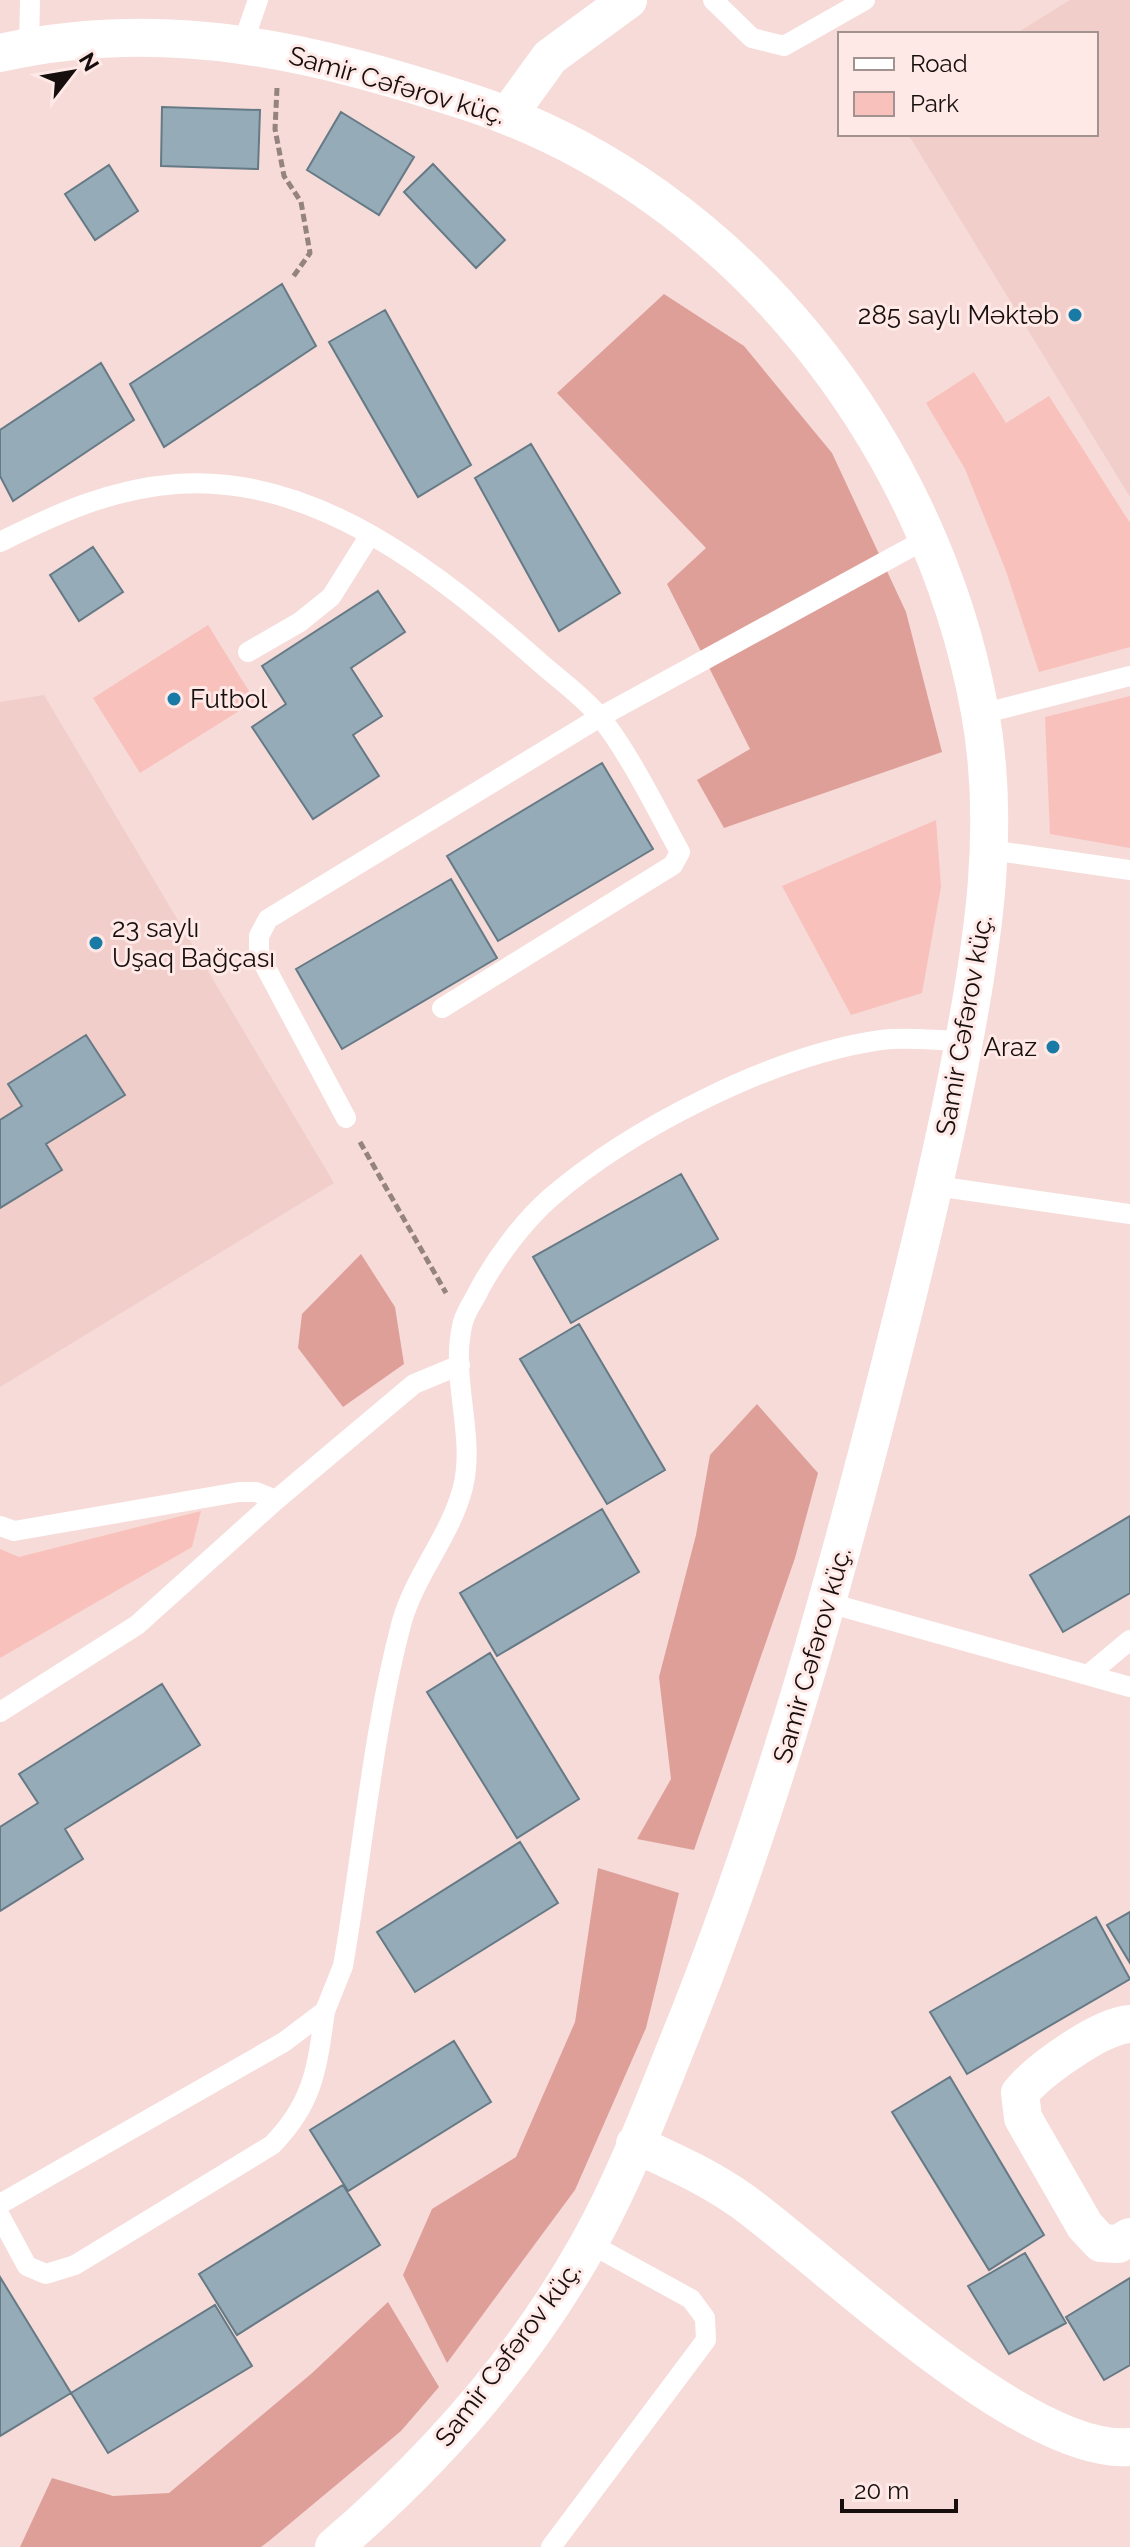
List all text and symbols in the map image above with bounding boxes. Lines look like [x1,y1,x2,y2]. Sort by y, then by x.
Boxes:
north arrow [32,32,112,112]
legend [838,32,1098,136]
street label: Samir Cəfərov küç. [286,40,508,130]
text: N [74,48,105,76]
text: Road [910,49,968,78]
text: Park [910,89,959,118]
place label: 285 saylı Məktəb [858,300,1059,330]
marker: 285 saylı Məktəb [1066,306,1084,324]
place label: Futbol [190,684,268,714]
marker: Futbol [165,690,183,708]
place label: 23 saylı Uşaq Bağçası [112,913,275,973]
street label: Samir Cəfərov küç. [930,913,998,1137]
marker: 23 saylı Uşaq Bağçası [87,934,105,952]
place label: Araz [983,1032,1037,1062]
marker: Araz [1044,1038,1062,1056]
street label: Samir Cəfərov küç. [767,1544,857,1766]
street label: Samir Cəfərov küç. [429,2256,587,2452]
scale bar [842,2463,956,2513]
text: 20 m [854,2476,909,2505]

